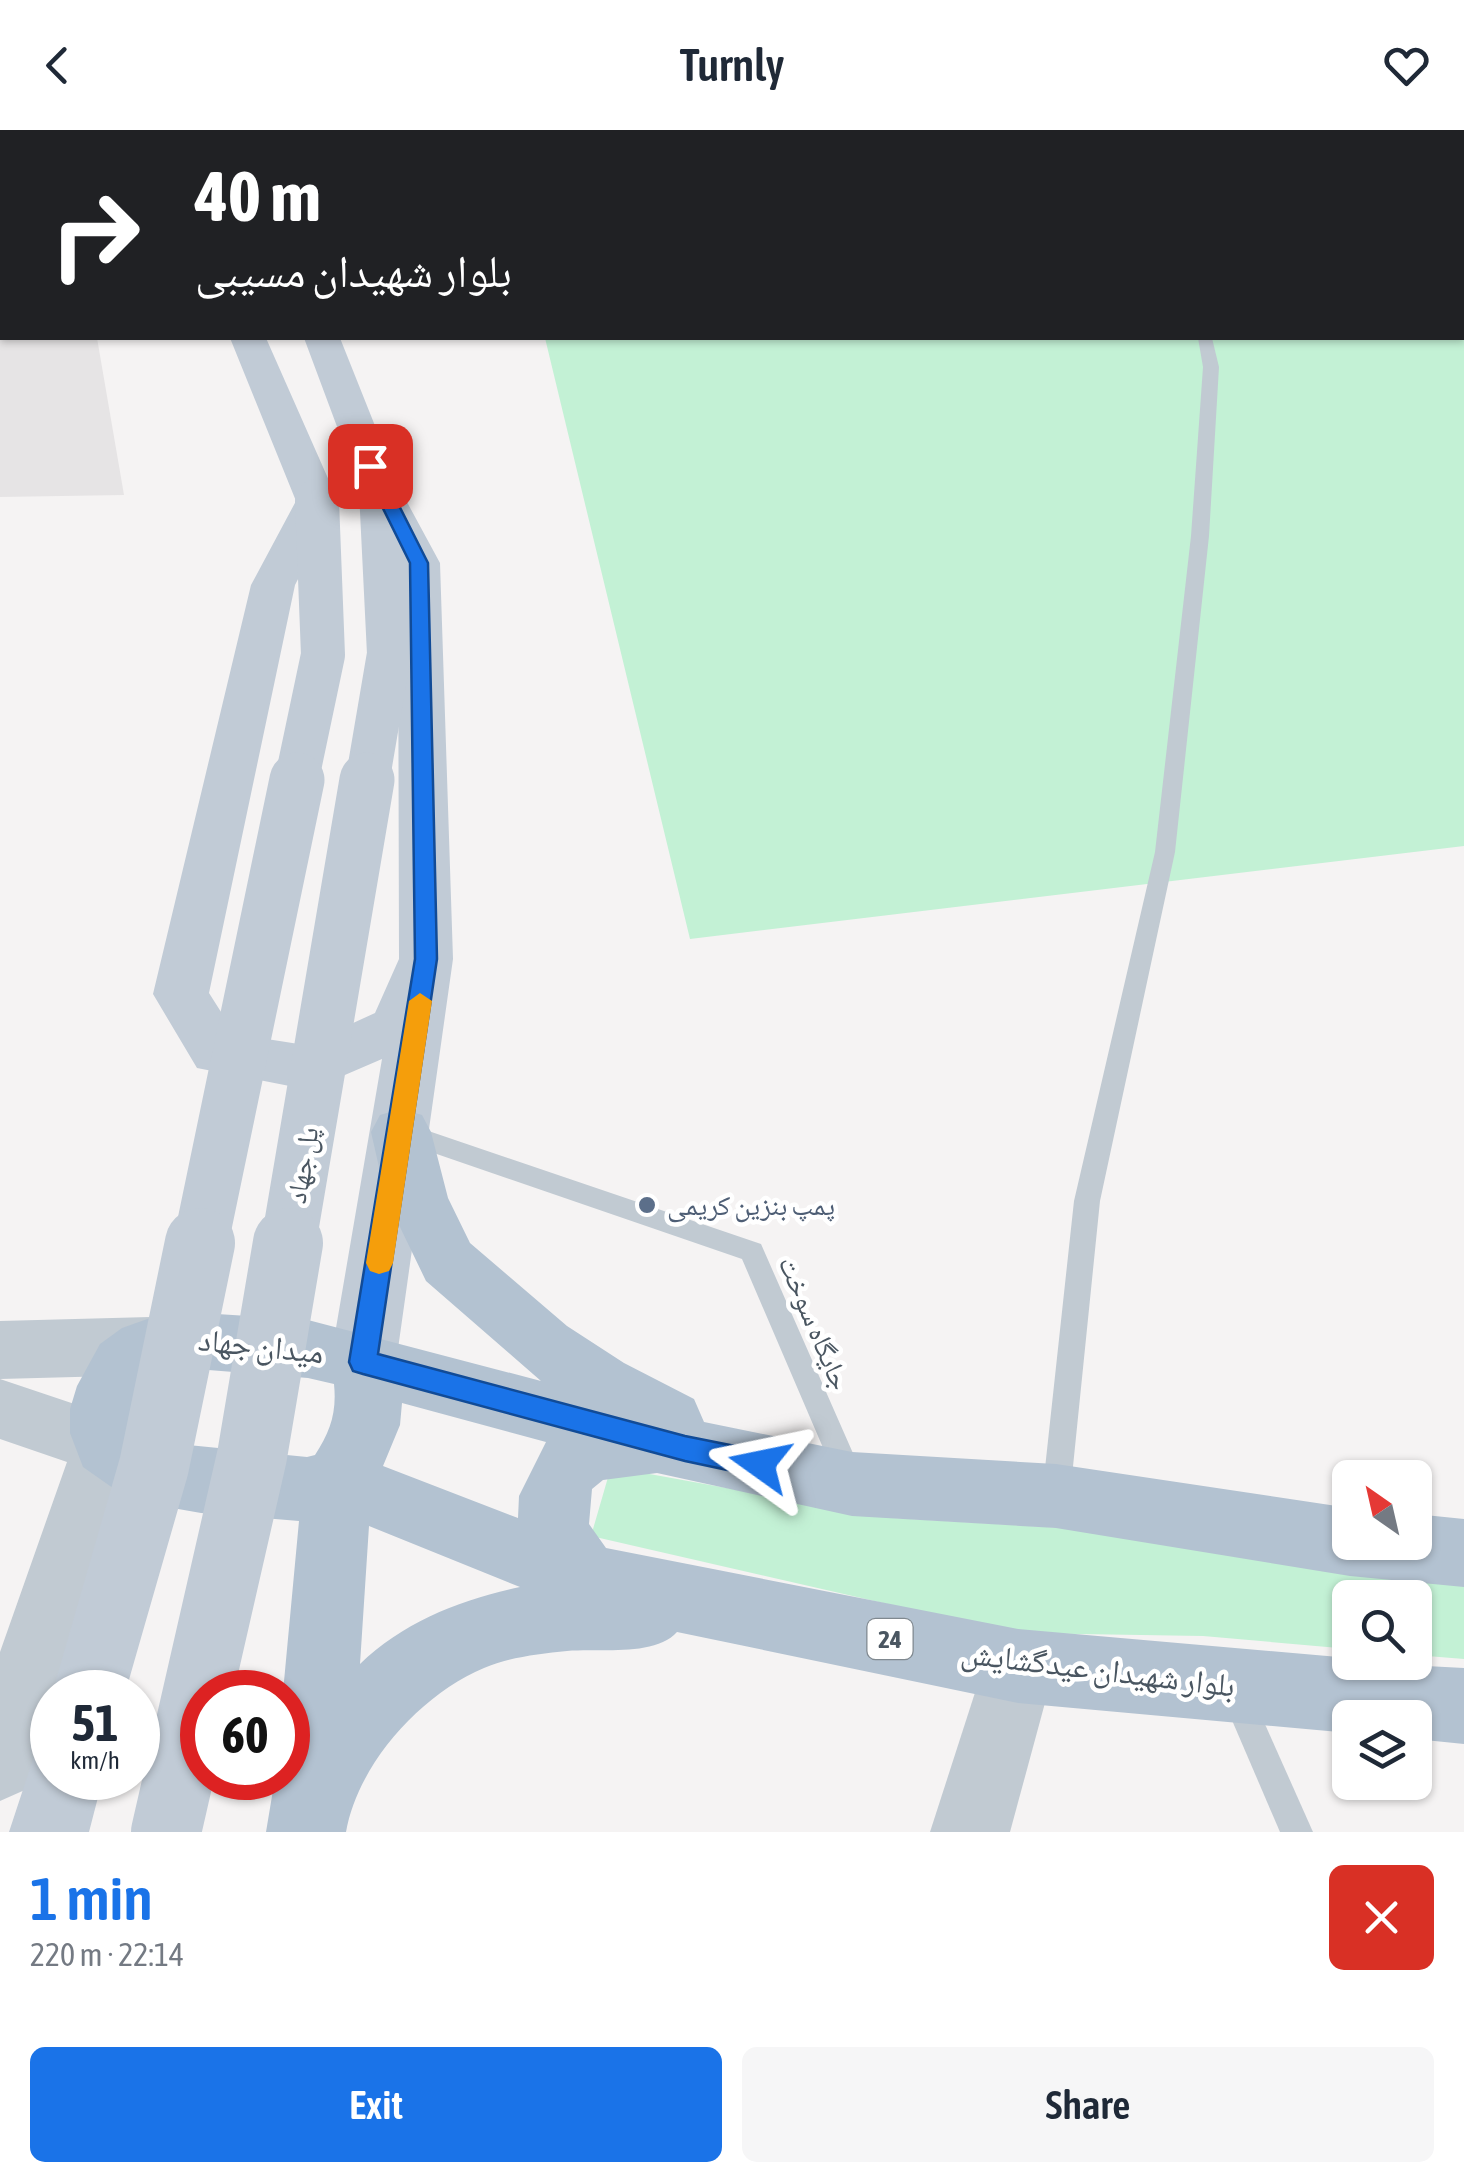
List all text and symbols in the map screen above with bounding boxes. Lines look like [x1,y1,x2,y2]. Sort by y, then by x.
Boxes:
icon: back [30,38,85,93]
icon: heart [1379,38,1434,93]
text: Turnly [680,39,784,91]
text: 40 m [195,156,321,236]
icon: right [30,170,160,300]
text: بلوار شهیدان مسیبی [195,245,512,297]
pin [328,424,413,509]
icon: arrive [343,439,398,494]
street label: پل جهاد [280,1124,326,1206]
place label: پمپ بنزین کریمی [667,1189,835,1223]
marker: پمپ بنزین کریمی [636,1194,658,1216]
street label: جایگاه سوخت [772,1251,857,1395]
street label: میدان جهاد [196,1321,326,1371]
position arrow [708,1412,812,1516]
north arrow [1332,1460,1432,1560]
map controls [1332,1460,1432,1800]
button: search [1332,1580,1432,1680]
road number: 24 [868,1619,912,1659]
street label: بلوار شهیدان عیدگشایش [959,1633,1237,1706]
speed limit sign: 60 [180,1670,310,1800]
text: 51 [71,1694,118,1752]
button: layers [1332,1700,1432,1800]
text: km/h [70,1746,120,1774]
text: 1 min [30,1864,153,1933]
button: close [1329,1865,1434,1970]
text: 220 m · 22:14 [30,1936,184,1973]
button: Exit [30,2047,722,2162]
button: Share [742,2047,1434,2162]

